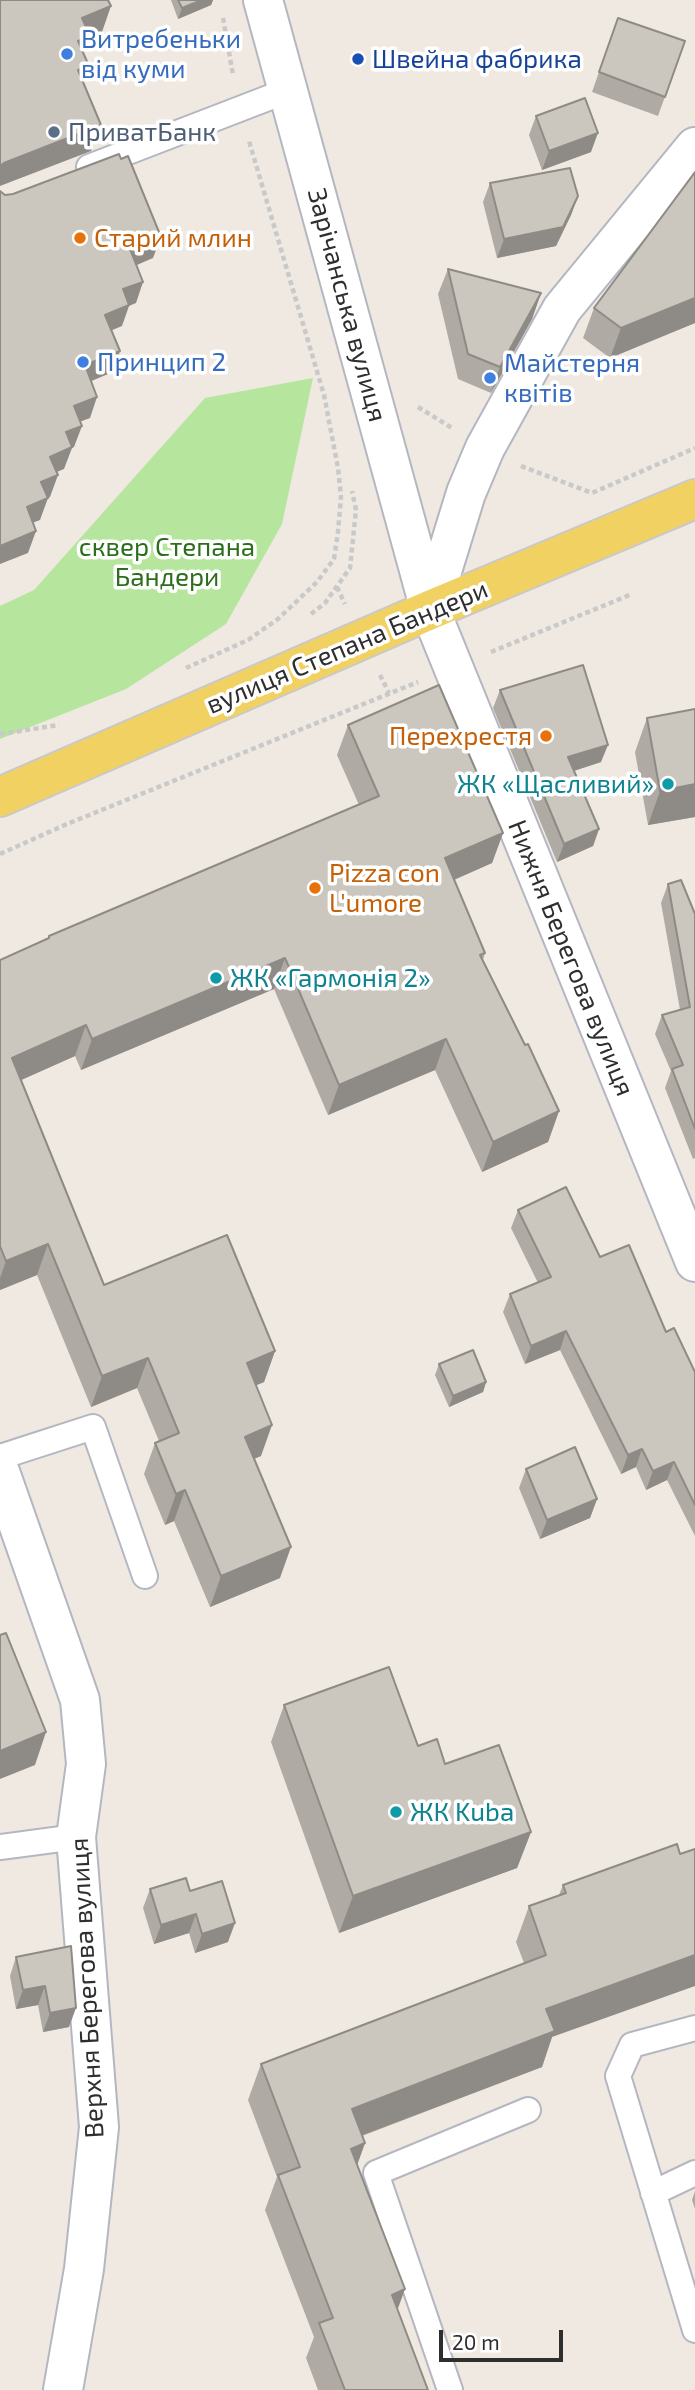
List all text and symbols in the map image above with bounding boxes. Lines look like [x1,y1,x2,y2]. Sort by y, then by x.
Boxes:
place label: Витребеньки від куми [81,23,241,84]
place label: Швейна фабрика [372,43,582,75]
marker: Витребеньки від куми [59,46,75,62]
marker: Швейна фабрика [350,51,366,67]
place label: ПриватБанк [68,116,216,148]
marker: ПриватБанк [46,124,62,140]
street label: Зарічанська вулиця [301,185,393,425]
place label: Старий млин [94,222,252,254]
marker: Старий млин [72,230,88,246]
place label: Принцип 2 [97,346,226,378]
place label: Майстерня квітів [504,347,640,408]
marker: Принцип 2 [75,354,91,370]
marker: Майстерня квітів [482,370,498,386]
park label: сквер Степана Бандери [79,531,255,592]
street label: вулиця Степана Бандери [201,573,493,721]
place label: Перехрестя [389,720,532,752]
marker: Перехрестя [538,728,554,744]
place label: ЖК «Щасливий» [457,768,654,800]
marker: ЖК «Щасливий» [660,776,676,792]
street label: Нижня Берегова вулиця [501,815,641,1101]
place label: Pizza con L'umore [329,857,440,918]
marker: Pizza con L'umore [307,880,323,896]
place label: ЖК «Гармонія 2» [230,962,431,994]
marker: ЖК «Гармонія 2» [208,970,224,986]
place label: ЖК Kuba [410,1796,514,1828]
marker: ЖК Kuba [388,1804,404,1820]
street label: Верхня Берегова вулиця [64,1837,110,2139]
scale bar [443,2316,567,2360]
text: 20 m [452,2329,500,2354]

